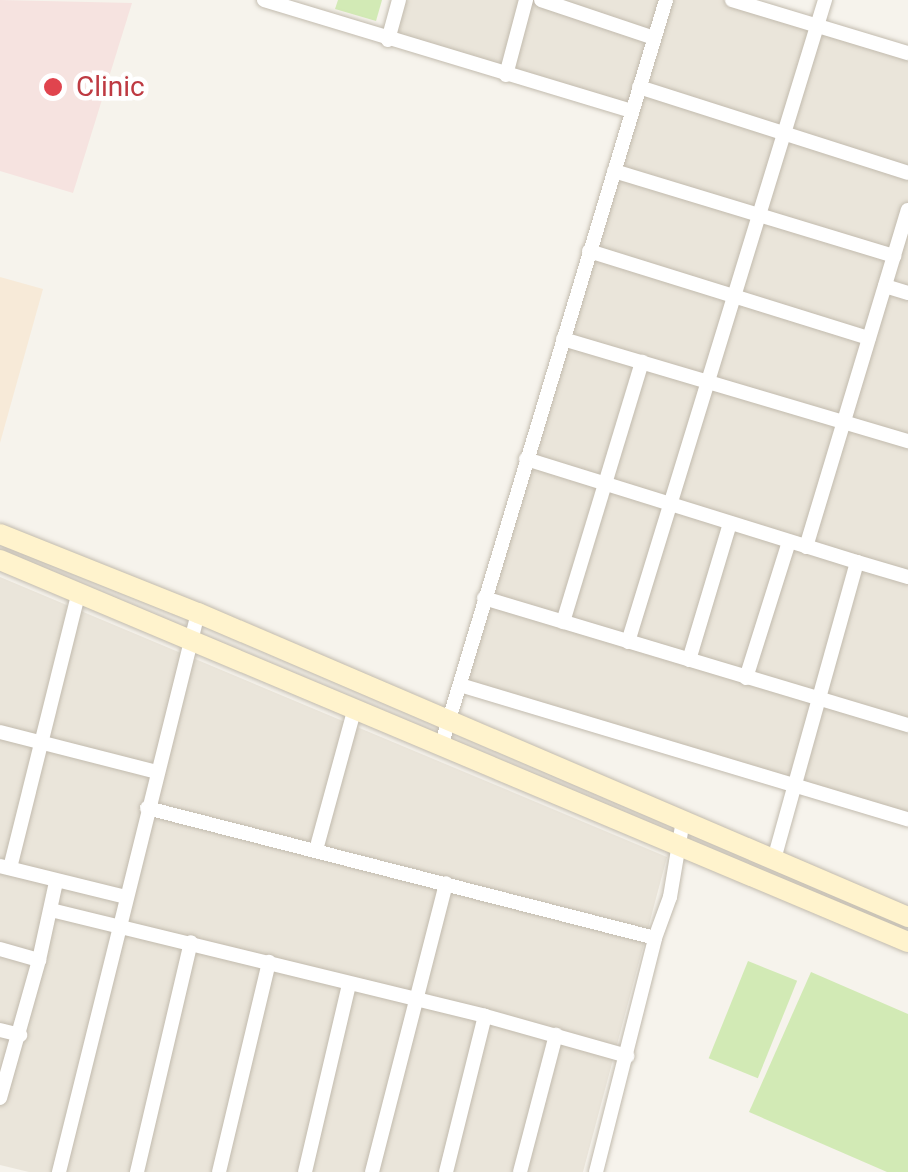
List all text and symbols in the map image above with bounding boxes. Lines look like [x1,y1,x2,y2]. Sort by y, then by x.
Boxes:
place label: Clinic [76,70,145,104]
marker: Clinic [40,74,66,100]

